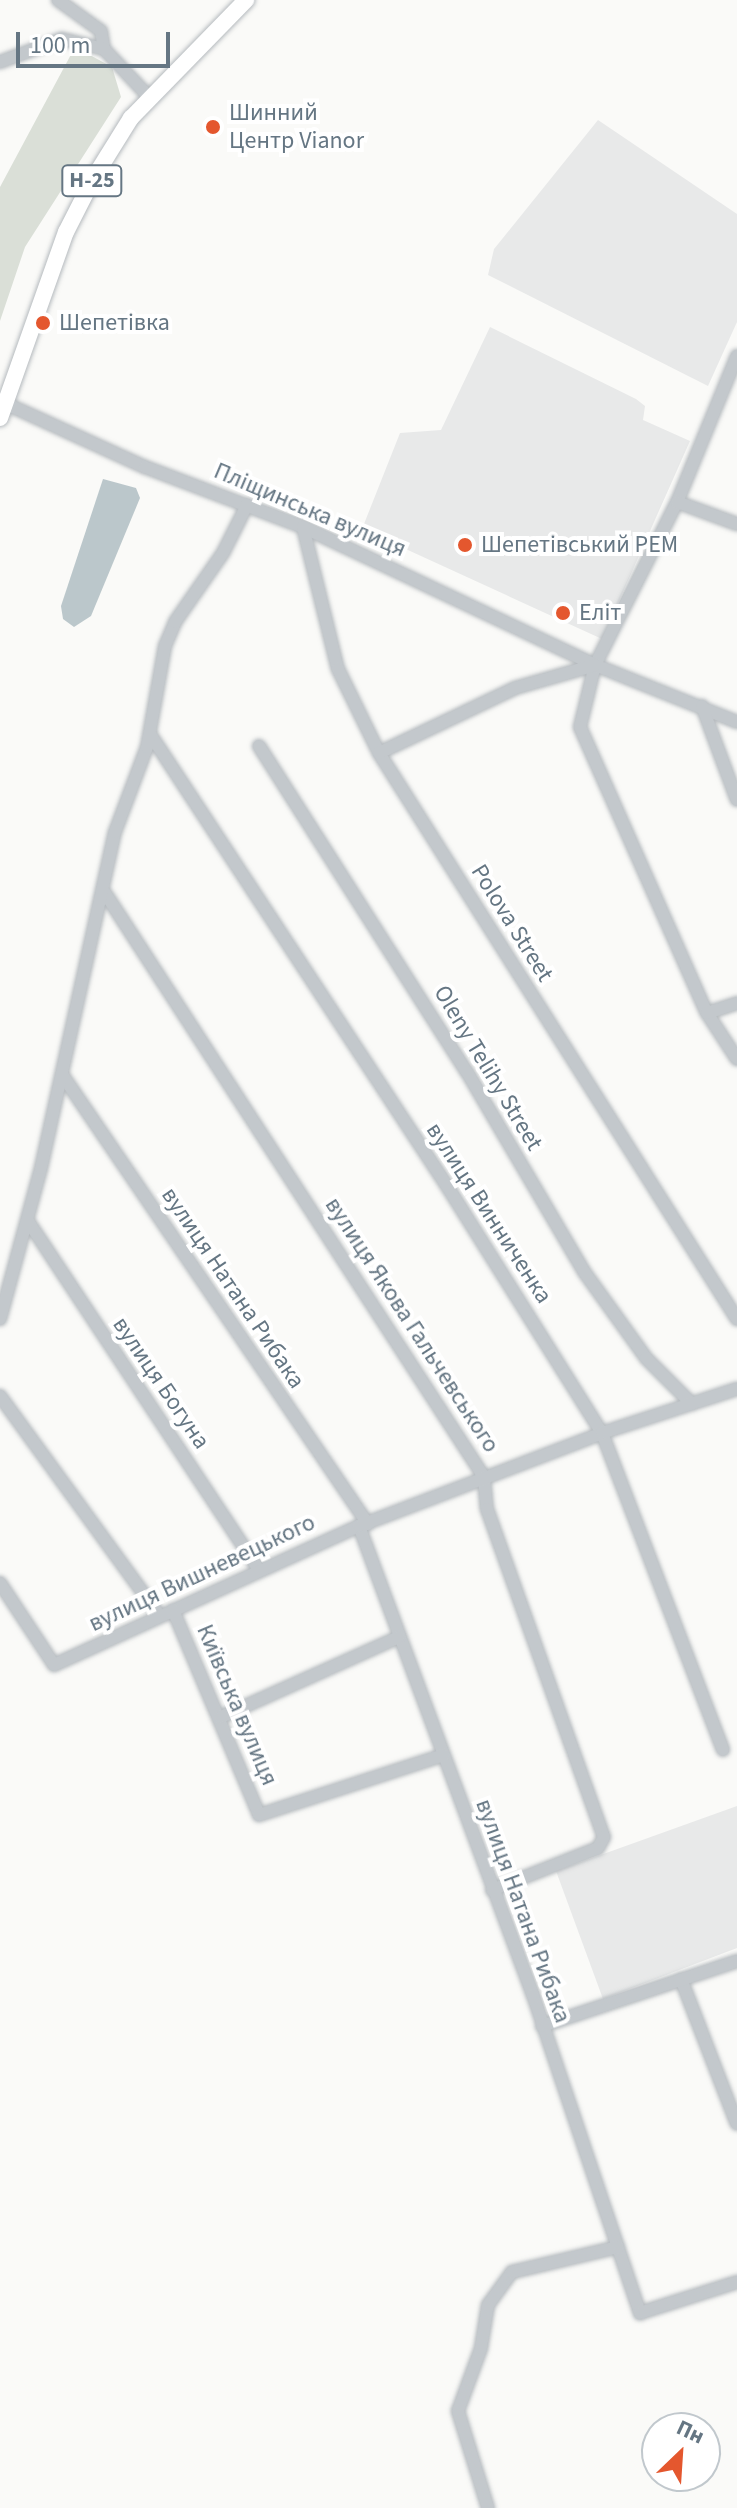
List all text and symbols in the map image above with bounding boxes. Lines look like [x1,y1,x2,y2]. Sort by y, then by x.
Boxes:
scale bar [20,16,174,66]
text: 100 m [30,28,90,63]
place label: Шинний Центр Vianor [229,99,364,155]
marker: Шинний Центр Vianor [204,118,222,136]
road number: Н-25 [60,163,124,199]
place label: Шепетівка [59,309,170,337]
marker: Шепетівка [34,314,52,332]
street label: Пліщинська вулиця [210,457,410,563]
place label: Шепетівський РЕМ [481,531,678,559]
marker: Шепетівський РЕМ [456,536,474,554]
place label: Еліт [579,599,621,627]
marker: Еліт [554,604,572,622]
street label: Polova Street [465,859,559,987]
street label: Oleny Telihy Street [427,980,549,1156]
street label: вулиця Винниченка [420,1117,558,1309]
street label: вулиця Натана Рибака [155,1182,311,1394]
street label: вулиця Якова Гальчевського [319,1192,505,1458]
street label: вулиця Богуна [106,1311,216,1455]
street label: вулиця Вишневецького [84,1508,320,1638]
street label: Київська вулиця [190,1620,284,1790]
street label: вулиця Натана Рибака [469,1795,577,2027]
north arrow [641,2412,721,2492]
text: Пн [671,2412,709,2452]

